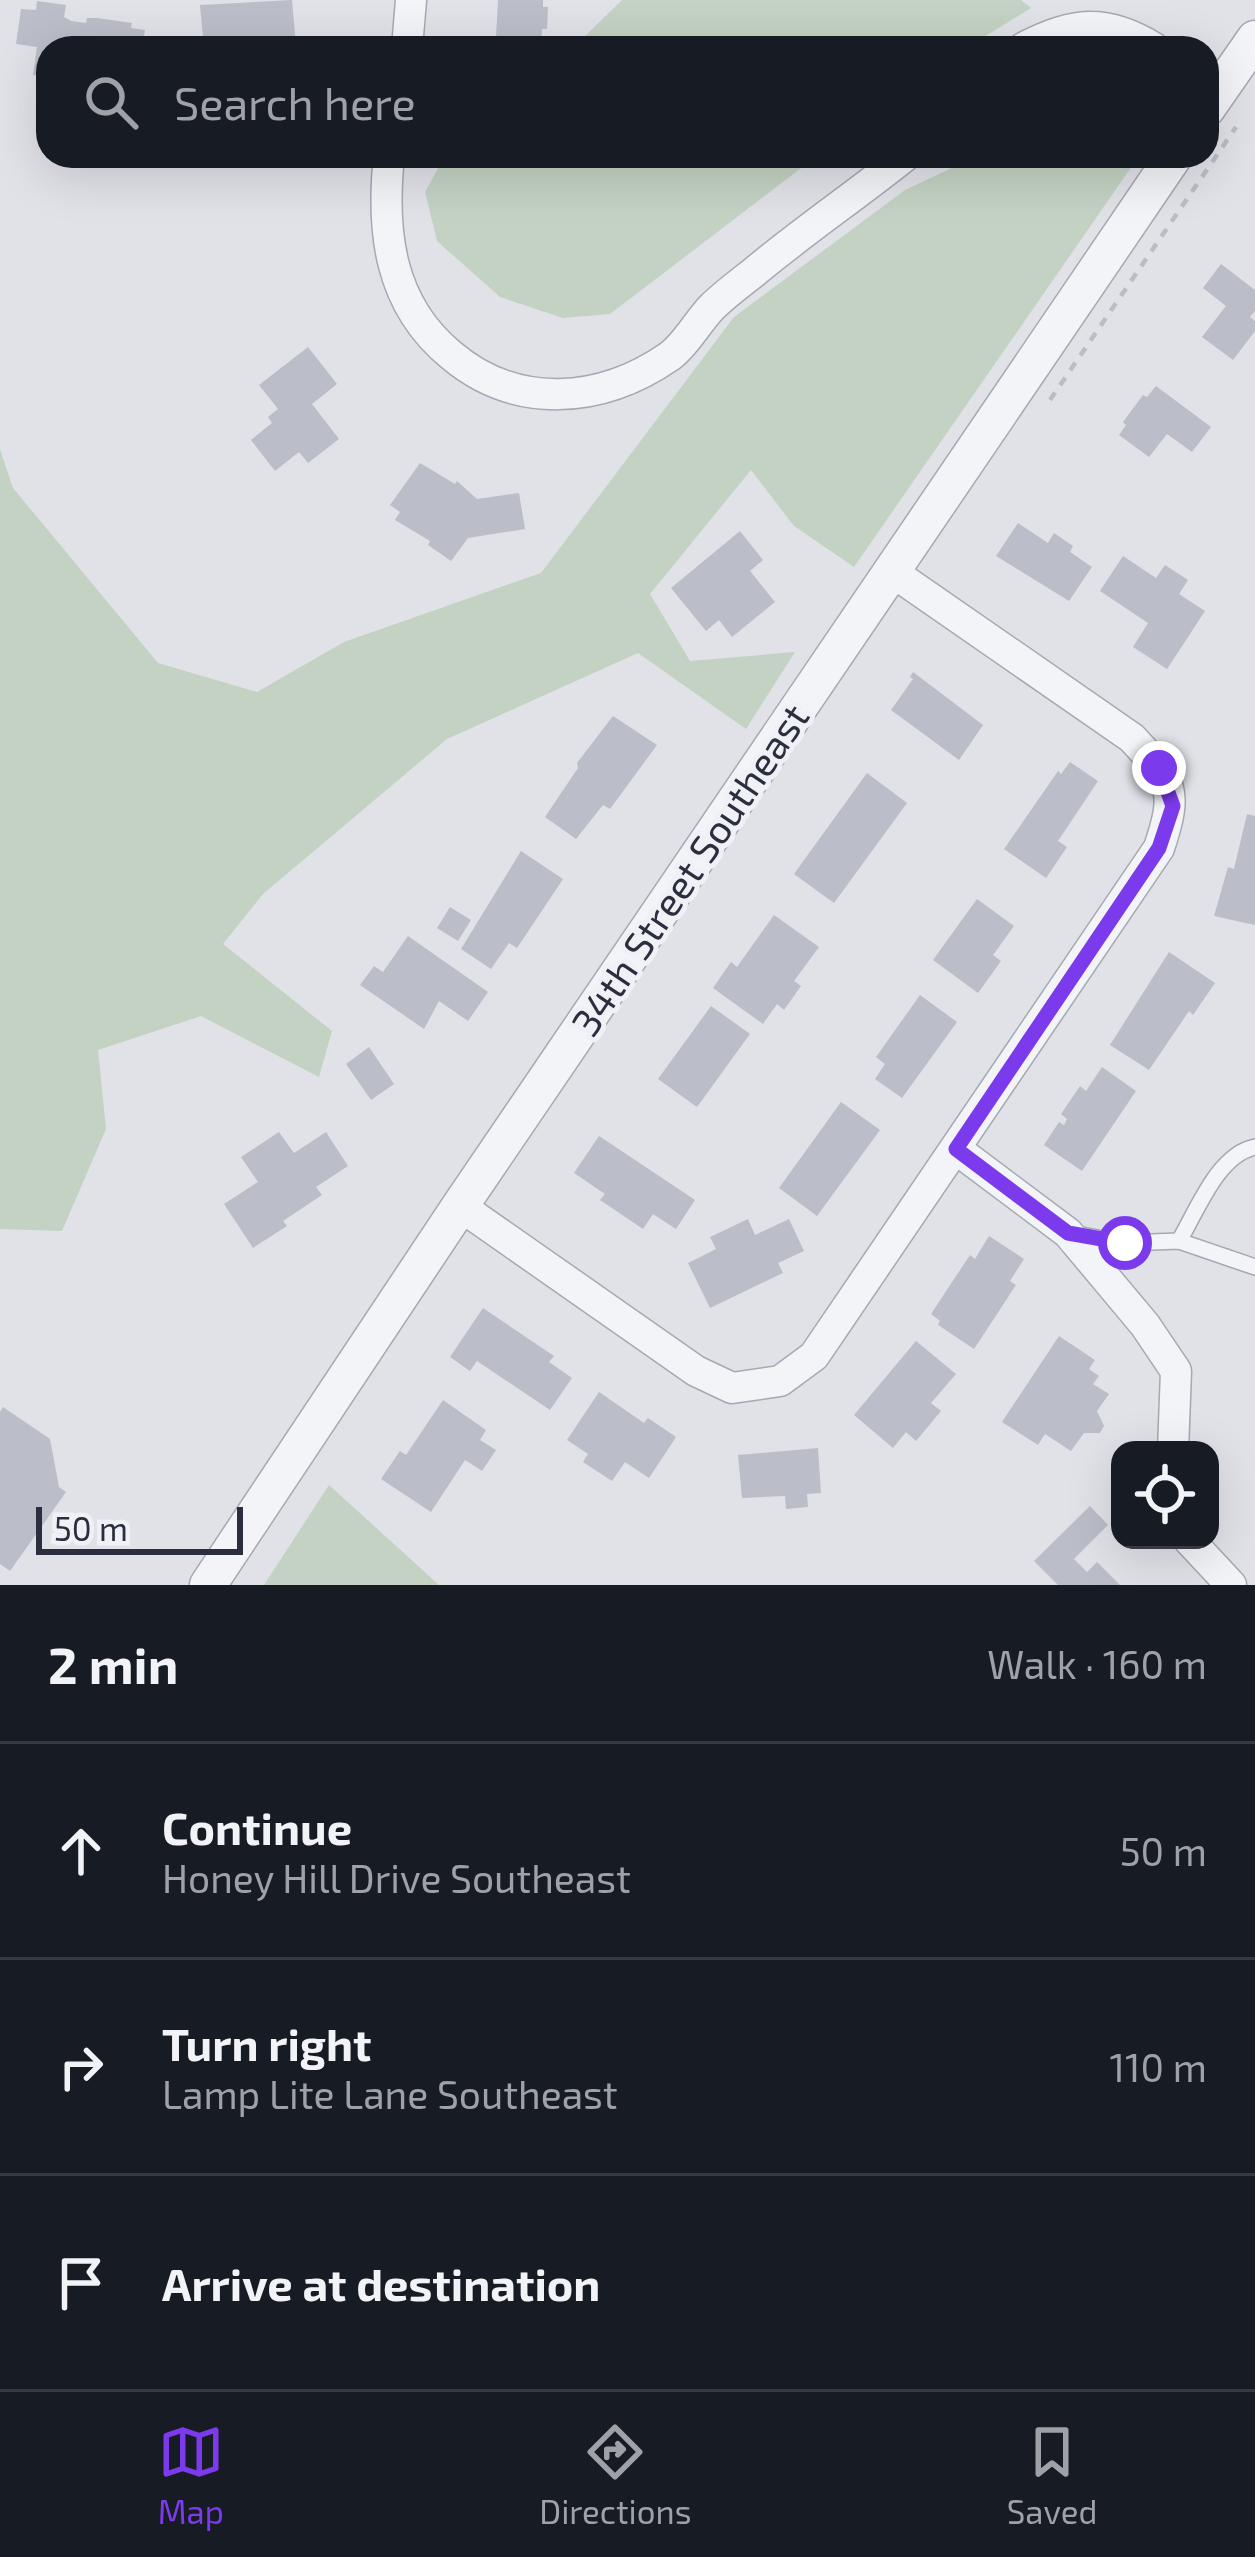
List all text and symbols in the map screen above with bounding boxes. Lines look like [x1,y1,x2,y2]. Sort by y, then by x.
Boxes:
search box [36,36,1219,168]
icon: search [78,69,144,135]
text: Search here [174,75,416,129]
street label: 34th Street Southeast [561,694,817,1044]
route end [1132,741,1186,795]
route start [1098,1216,1152,1270]
map controls [1111,1441,1219,1549]
button: locate [1111,1441,1219,1549]
scale bar [36,1501,243,1554]
text: 50 m [54,1508,128,1548]
text: 2 min [48,1633,178,1694]
text: Walk · 160 m [987,1640,1207,1687]
text: Continue [162,1800,352,1854]
icon: ahead [48,1818,114,1884]
text: 50 m [1120,1827,1207,1874]
text: Honey Hill Drive Southeast [162,1854,631,1901]
text: Turn right [162,2016,371,2070]
icon: right [48,2034,114,2100]
text: 110 m [1110,2043,1207,2090]
text: Lamp Lite Lane Southeast [162,2070,618,2117]
icon: arrive [48,2250,114,2316]
text: Arrive at destination [162,2256,600,2310]
tab: Map [158,2419,224,2531]
tab: Directions [539,2419,691,2531]
tab: Saved [1007,2419,1097,2531]

